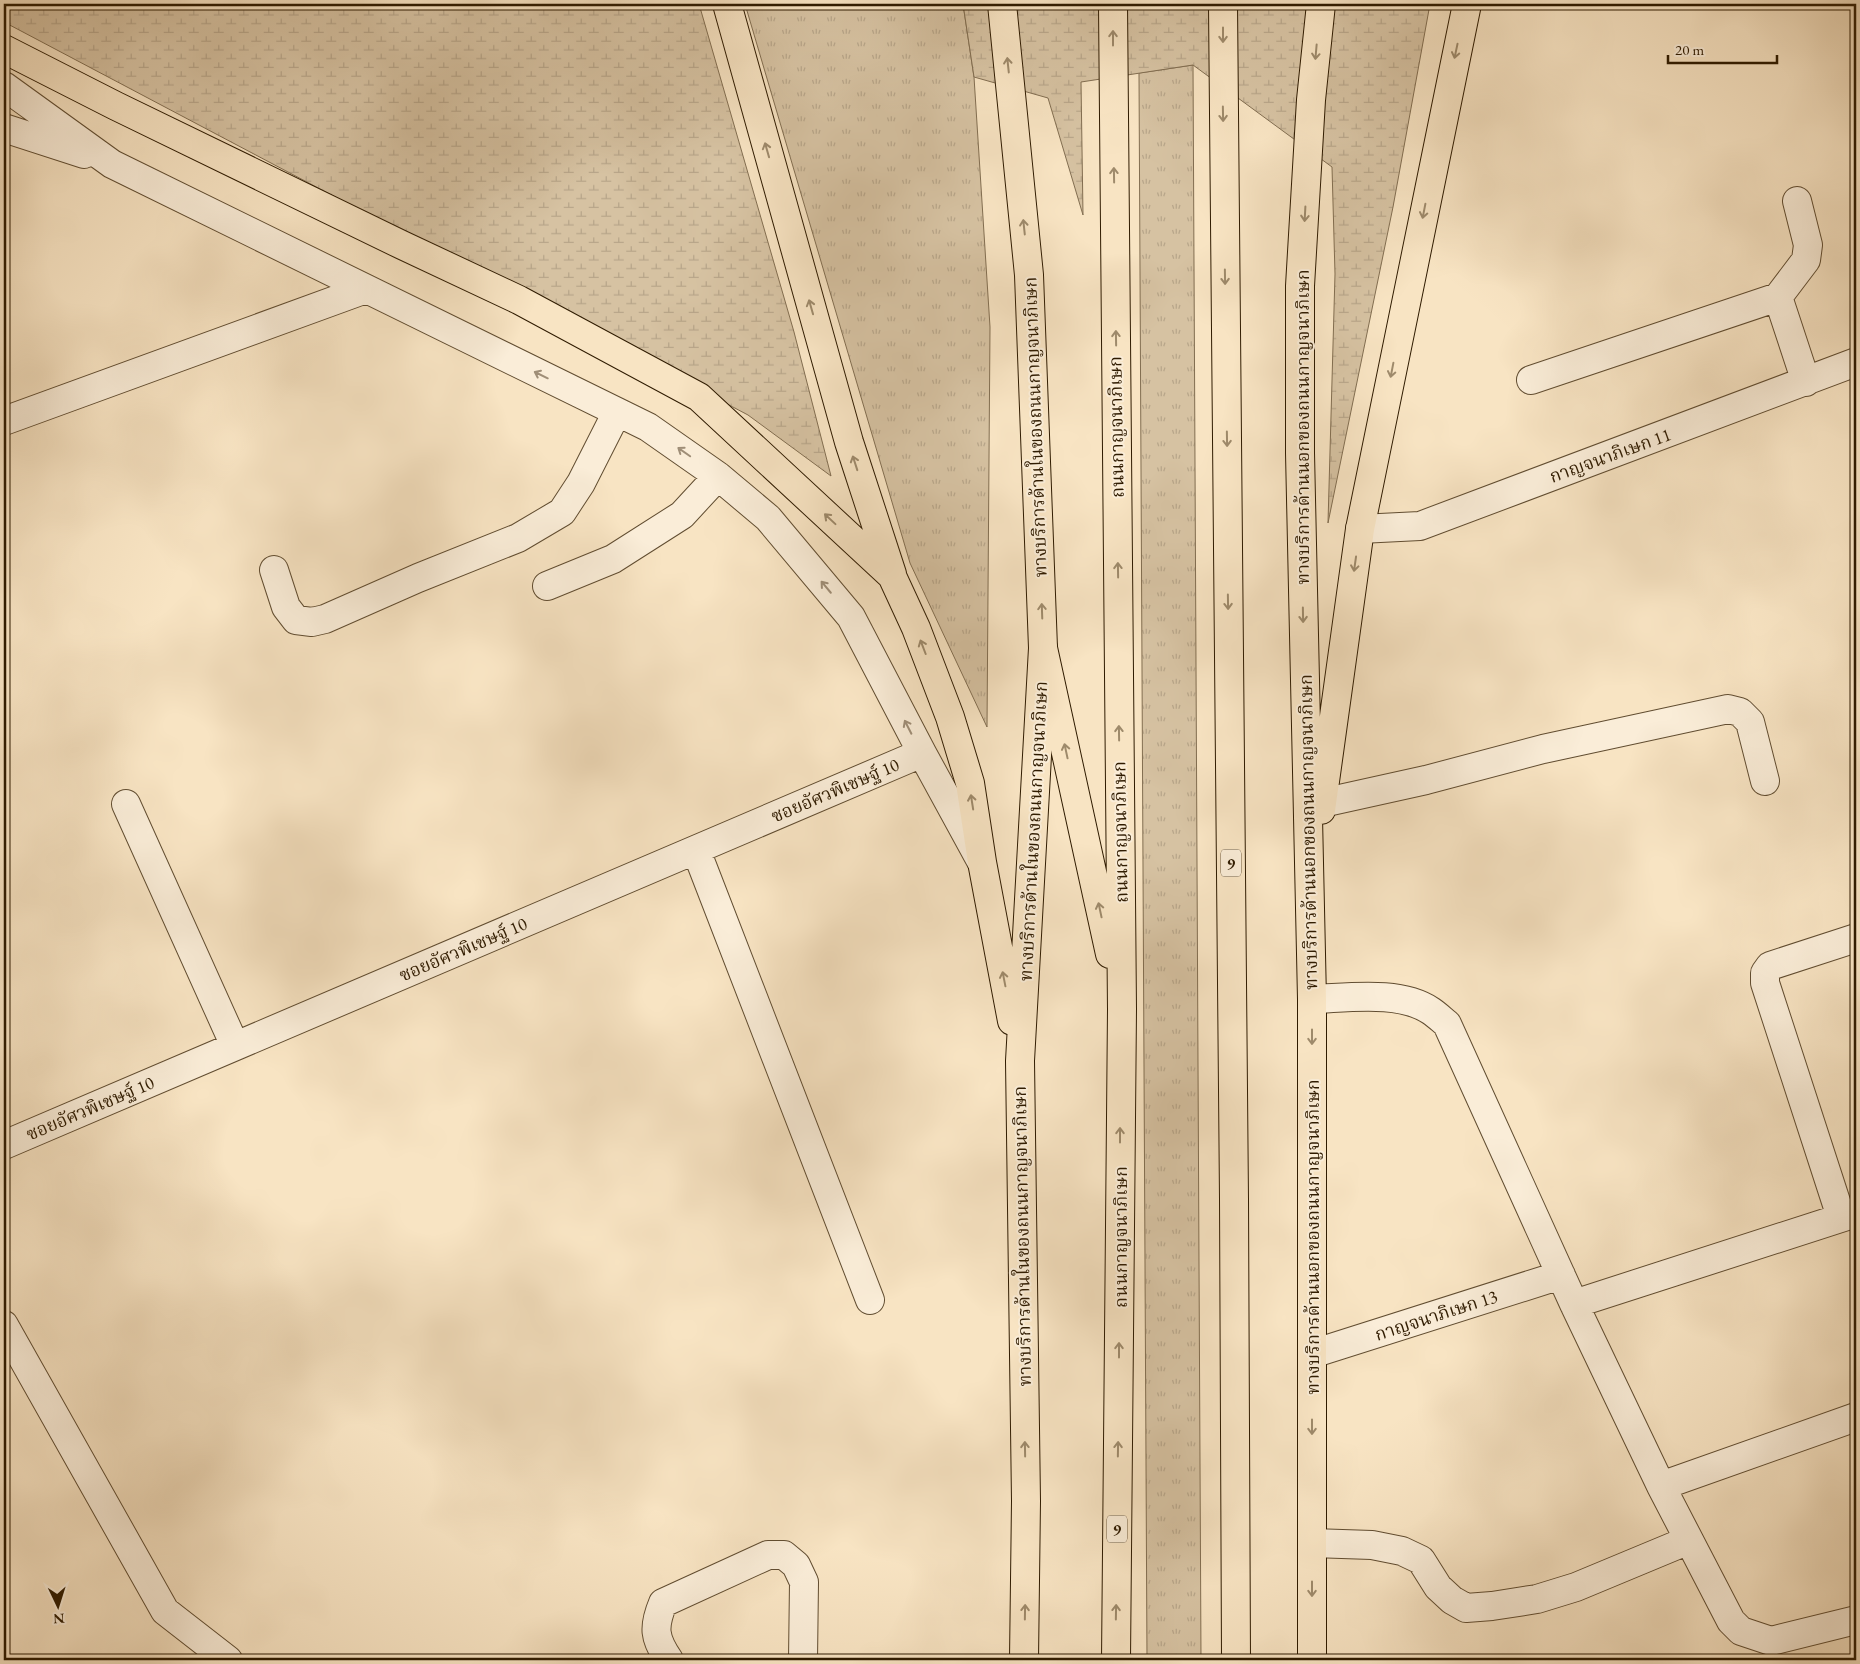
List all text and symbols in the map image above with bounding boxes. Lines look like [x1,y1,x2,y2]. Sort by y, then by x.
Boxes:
one-way arrow [1218,26,1228,42]
one-way arrow [1108,30,1118,46]
scale bar [1668,32,1776,64]
text: 20 m [1675,40,1704,59]
one-way arrow [1451,43,1461,59]
one-way arrow [1311,44,1321,60]
one-way arrow [1003,57,1013,73]
one-way arrow [1218,106,1228,122]
one-way arrow [762,143,772,159]
one-way arrow [1109,168,1119,184]
one-way arrow [1419,202,1428,218]
one-way arrow [1300,206,1309,222]
one-way arrow [1019,219,1029,235]
one-way arrow [1220,268,1230,285]
street label: ทางบริการด้านนอกของถนนกาญจนาภิเษก [1291,269,1314,585]
street label: ทางบริการด้านในของถนนกาญจนาภิเษก [1018,276,1052,578]
one-way arrow [806,299,815,315]
one-way arrow [1111,330,1120,346]
street label: ถนนกาญจนาภิเษก [1103,356,1129,498]
one-way arrow [1387,362,1396,378]
one-way arrow [534,370,549,379]
street label: กาญจนาภิเษก 11 [1546,422,1674,488]
one-way arrow [1222,431,1231,447]
one-way arrow [677,447,691,457]
one-way arrow [850,455,860,471]
one-way arrow [824,513,837,525]
one-way arrow [1350,556,1360,572]
one-way arrow [1113,563,1123,579]
one-way arrow [821,581,832,594]
one-way arrow [1223,594,1233,610]
one-way arrow [1037,603,1046,619]
one-way arrow [1299,607,1308,623]
one-way arrow [918,640,927,656]
street label: ทางบริการด้านนอกของถนนกาญจนาภิเษก [1294,674,1322,990]
street label: ทางบริการด้านในของถนนกาญจนาภิเษก [1014,680,1052,982]
one-way arrow [903,720,912,735]
one-way arrow [1114,725,1124,741]
one-way arrow [1061,744,1070,760]
street label: ซอยอัศวพิเชษฐ์ 10 [767,753,903,827]
street label: ถนนกาญจนาภิเษก [1107,761,1133,903]
one-way arrow [967,794,977,810]
road number: 9 [1221,850,1241,876]
one-way arrow [1095,902,1104,918]
street label: ซอยอัศวพิเชษฐ์ 10 [395,912,531,986]
one-way arrow [999,971,1008,987]
one-way arrow [1307,1028,1317,1045]
street label: ซอยอัศวพิเชษฐ์ 10 [22,1071,158,1145]
street label: ทางบริการด้านนอกของถนนกาญจนาภิเษก [1301,1079,1324,1395]
street label: ทางบริการด้านในของถนนกาญจนาภิเษก [1008,1086,1036,1386]
one-way arrow [1116,1127,1125,1143]
street label: ถนนกาญจนาภิเษก [1109,1166,1132,1308]
street label: กาญจนาภิเษก 13 [1372,1284,1500,1346]
one-way arrow [1114,1342,1123,1358]
one-way arrow [1307,1418,1317,1435]
one-way arrow [1020,1441,1030,1458]
one-way arrow [1113,1441,1123,1458]
road number: 9 [1107,1516,1127,1542]
one-way arrow [1307,1581,1317,1597]
north arrow [32,1582,82,1632]
one-way arrow [1020,1604,1029,1620]
one-way arrow [1111,1604,1121,1620]
text: N [52,1610,65,1628]

